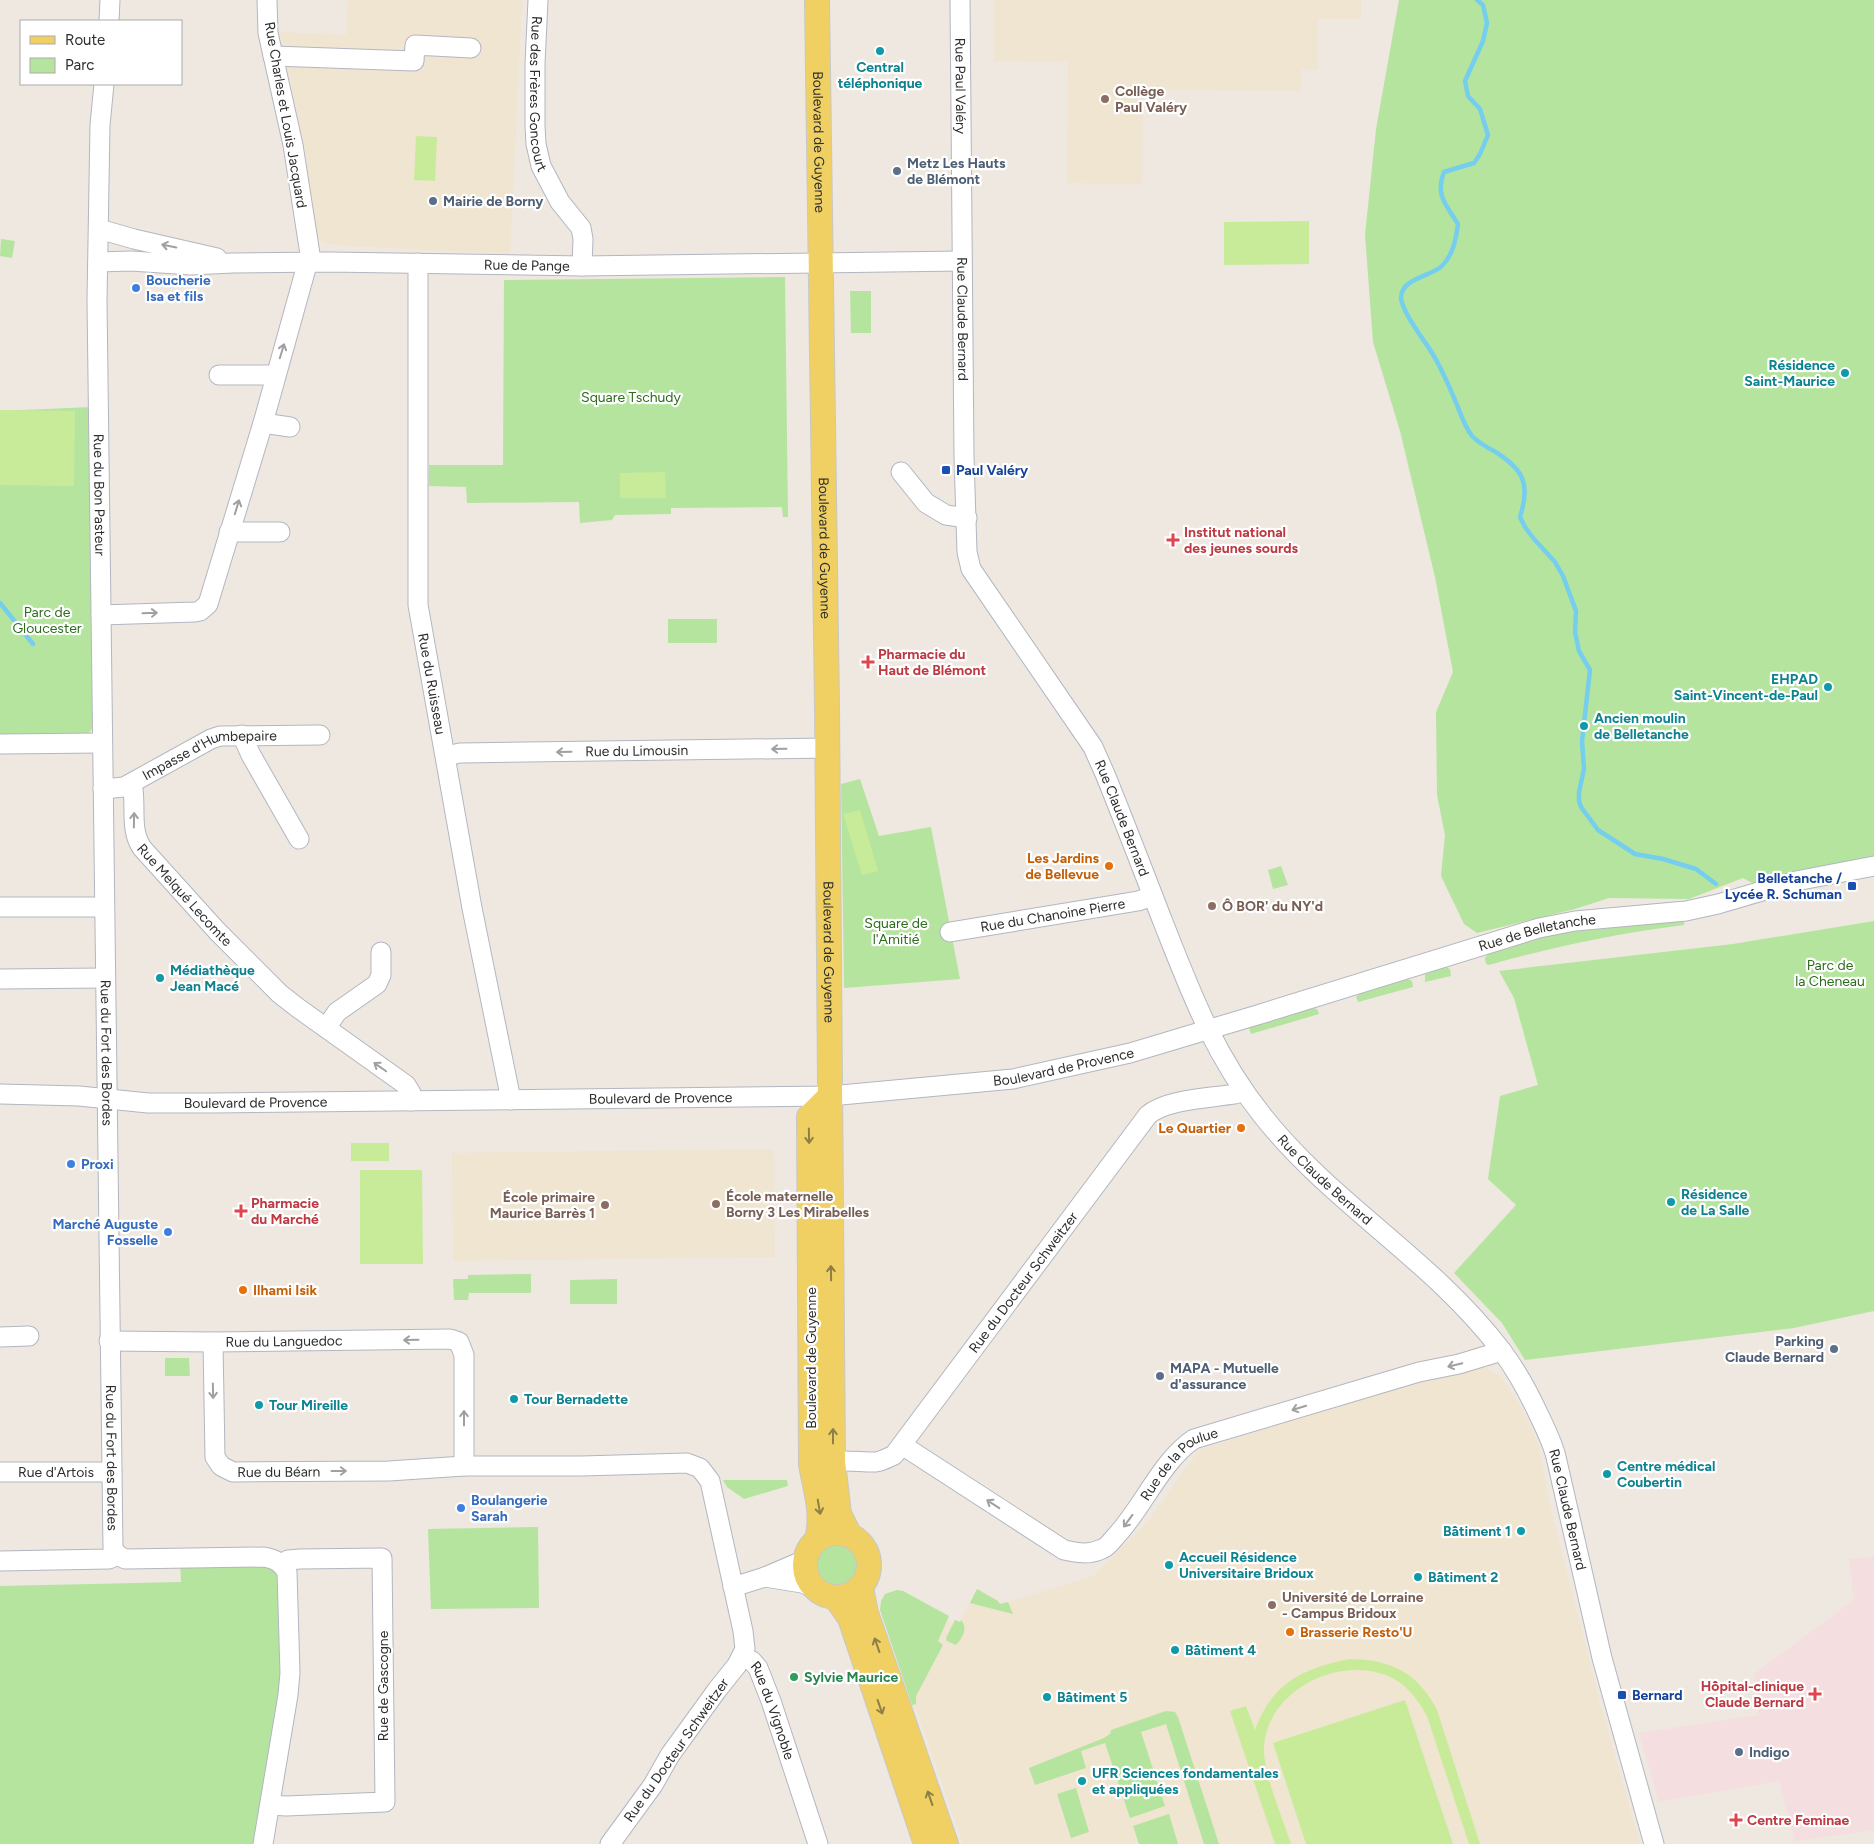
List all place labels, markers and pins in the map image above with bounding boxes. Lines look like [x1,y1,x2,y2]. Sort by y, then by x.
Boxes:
marker: Central téléphonique [874,45,886,57]
place label: Central téléphonique [838,59,923,92]
place label: Collège Paul Valéry [1115,83,1188,116]
marker: Collège Paul Valéry [1099,93,1111,105]
place label: Metz Les Hauts de Blémont [907,155,1006,188]
marker: Metz Les Hauts de Blémont [891,165,903,177]
place label: Mairie de Borny [443,193,544,210]
marker: Mairie de Borny [427,195,439,207]
place label: Boucherie Isa et fils [146,272,211,305]
marker: Boucherie Isa et fils [130,282,142,294]
place label: Résidence Saint-Maurice [1744,357,1835,390]
marker: Résidence Saint-Maurice [1839,367,1851,379]
place label: Paul Valéry [956,462,1029,479]
marker: Paul Valéry [940,464,952,476]
place label: Institut national des jeunes sourds [1184,524,1299,557]
marker: Institut national des jeunes sourds [1166,533,1180,547]
place label: Pharmacie du Haut de Blémont [878,646,986,679]
marker: Pharmacie du Haut de Blémont [862,656,874,668]
place label: EHPAD Saint-Vincent-de-Paul [1674,671,1818,704]
marker: EHPAD Saint-Vincent-de-Paul [1822,681,1834,693]
place label: Ancien moulin de Belletanche [1594,710,1689,743]
marker: Ancien moulin de Belletanche [1578,720,1590,732]
place label: Les Jardins de Bellevue [1025,850,1099,883]
marker: Les Jardins de Bellevue [1103,860,1115,872]
place label: Belletanche / Lycée R. Schuman [1725,870,1842,903]
marker: Belletanche / Lycée R. Schuman [1846,880,1858,892]
place label: Ô BOR' du NY'd [1222,898,1323,915]
marker: Ô BOR' du NY'd [1206,900,1218,912]
place label: Médiathèque Jean Macé [170,962,255,995]
marker: Médiathèque Jean Macé [154,972,166,984]
place label: Le Quartier [1158,1120,1232,1137]
marker: Le Quartier [1235,1122,1247,1134]
place label: Proxi [81,1156,114,1173]
marker: Proxi [65,1158,77,1170]
place label: Résidence de La Salle [1681,1186,1750,1219]
place label: École maternelle Borny 3 Les Mirabelles [726,1188,870,1221]
place label: École primaire Maurice Barrès 1 [490,1189,595,1222]
place label: Pharmacie du Marché [251,1195,319,1228]
marker: Résidence de La Salle [1665,1196,1677,1208]
marker: École maternelle Borny 3 Les Mirabelles [710,1198,722,1210]
marker: École primaire Maurice Barrès 1 [599,1199,611,1211]
marker: Pharmacie du Marché [235,1205,247,1217]
place label: Marché Auguste Fosselle [52,1216,158,1249]
marker: Marché Auguste Fosselle [162,1226,174,1238]
place label: Ilhami Isik [253,1282,317,1299]
marker: Ilhami Isik [237,1284,249,1296]
place label: Parking Claude Bernard [1725,1333,1824,1366]
marker: Parking Claude Bernard [1828,1343,1840,1355]
place label: MAPA - Mutuelle d'assurance [1170,1360,1279,1393]
marker: MAPA - Mutuelle d'assurance [1154,1370,1166,1382]
place label: Tour Bernadette [524,1391,628,1408]
marker: Tour Bernadette [508,1393,520,1405]
place label: Tour Mireille [269,1397,348,1414]
marker: Tour Mireille [253,1399,265,1411]
place label: Centre médical Coubertin [1617,1458,1715,1491]
marker: Centre médical Coubertin [1601,1468,1613,1480]
place label: Boulangerie Sarah [471,1492,548,1525]
marker: Boulangerie Sarah [455,1502,467,1514]
place label: Bâtiment 1 [1443,1523,1511,1540]
marker: Bâtiment 1 [1515,1525,1527,1537]
place label: Accueil Résidence Universitaire Bridoux [1179,1549,1314,1582]
marker: Accueil Résidence Universitaire Bridoux [1163,1559,1175,1571]
place label: Bâtiment 2 [1428,1569,1498,1586]
marker: Bâtiment 2 [1412,1571,1424,1583]
place label: Université de Lorraine - Campus Bridoux [1282,1589,1424,1622]
marker: Université de Lorraine - Campus Bridoux [1266,1599,1278,1611]
place label: Brasserie Resto'U [1300,1624,1412,1641]
marker: Brasserie Resto'U [1284,1626,1296,1638]
place label: Bâtiment 4 [1185,1642,1256,1659]
marker: Bâtiment 4 [1169,1644,1181,1656]
place label: Sylvie Maurice [804,1669,899,1686]
marker: Sylvie Maurice [788,1671,800,1683]
place label: Hôpital-clinique Claude Bernard [1701,1678,1804,1711]
place label: Bernard [1632,1687,1683,1704]
marker: Hôpital-clinique Claude Bernard [1808,1687,1822,1701]
place label: Bâtiment 5 [1057,1689,1127,1706]
marker: Bernard [1616,1689,1628,1701]
marker: Bâtiment 5 [1041,1691,1053,1703]
place label: Indigo [1749,1744,1790,1761]
marker: Indigo [1733,1746,1745,1758]
place label: UFR Sciences fondamentales et appliquées [1092,1765,1279,1798]
marker: UFR Sciences fondamentales et appliquées [1076,1775,1088,1787]
place label: Centre Feminae [1747,1812,1850,1829]
marker: Centre Feminae [1729,1813,1743,1827]

